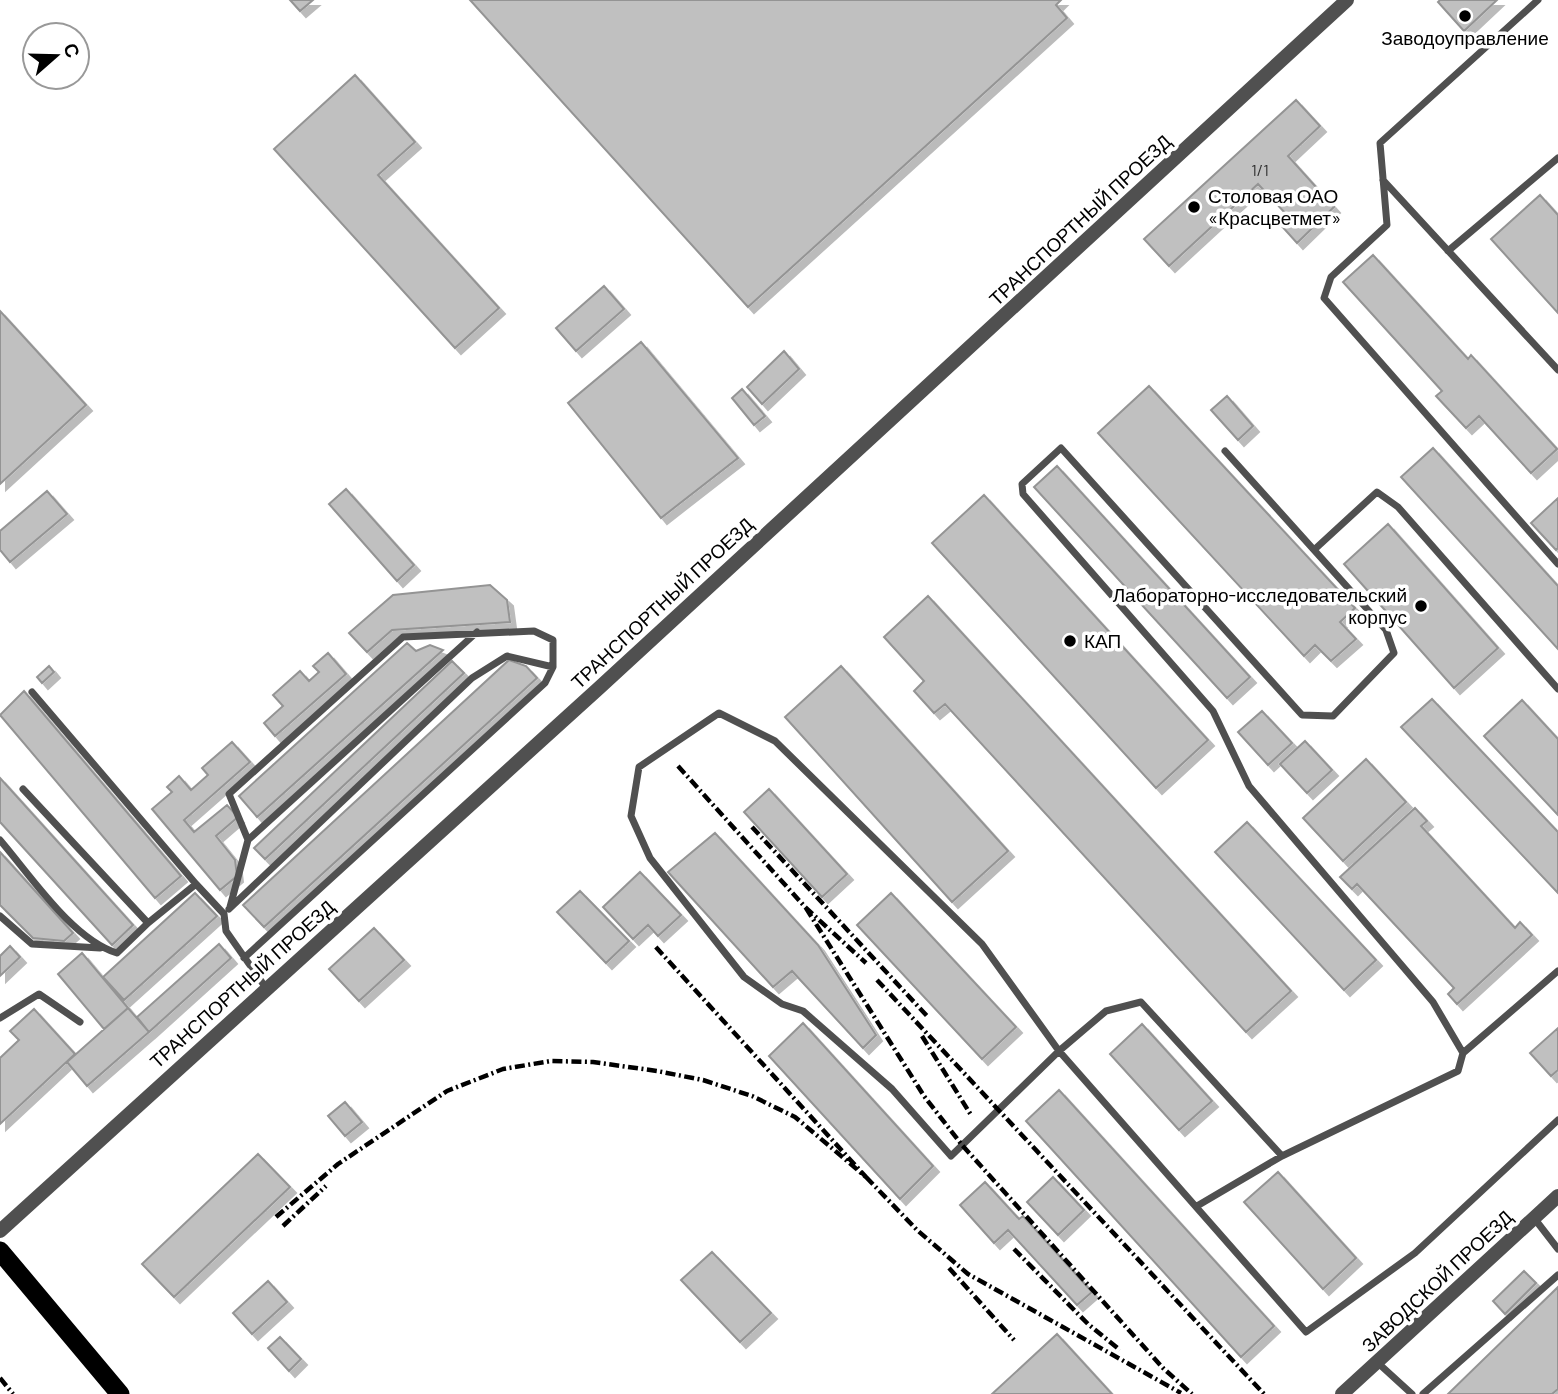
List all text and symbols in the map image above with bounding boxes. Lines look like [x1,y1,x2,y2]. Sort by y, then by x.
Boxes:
marker: Заводоуправление [1457,8,1473,24]
north arrow [21,21,91,91]
place label: Заводоуправление [1381,26,1549,49]
text: С [59,40,86,61]
street label: ТРАНСПОРТНЫЙ ПРОЕЗД [984,129,1175,310]
house number: 1/1 [1251,160,1269,179]
place label: Столовая ОАО «Красцветмет» [1208,184,1341,229]
marker: Столовая ОАО «Красцветмет» [1186,199,1202,215]
street label: ТРАНСПОРТНЫЙ ПРОЕЗД [566,512,757,693]
place label: Лабораторно-исследовательский корпус [1113,583,1407,628]
marker: Лабораторно-исследовательский корпус [1413,598,1429,614]
place label: КАП [1084,629,1121,652]
marker: КАП [1062,633,1078,649]
street label: ТРАНСПОРТНЫЙ ПРОЕЗД [145,895,339,1073]
street label: ЗАВОДСКОЙ ПРОЕЗД [1357,1205,1517,1356]

